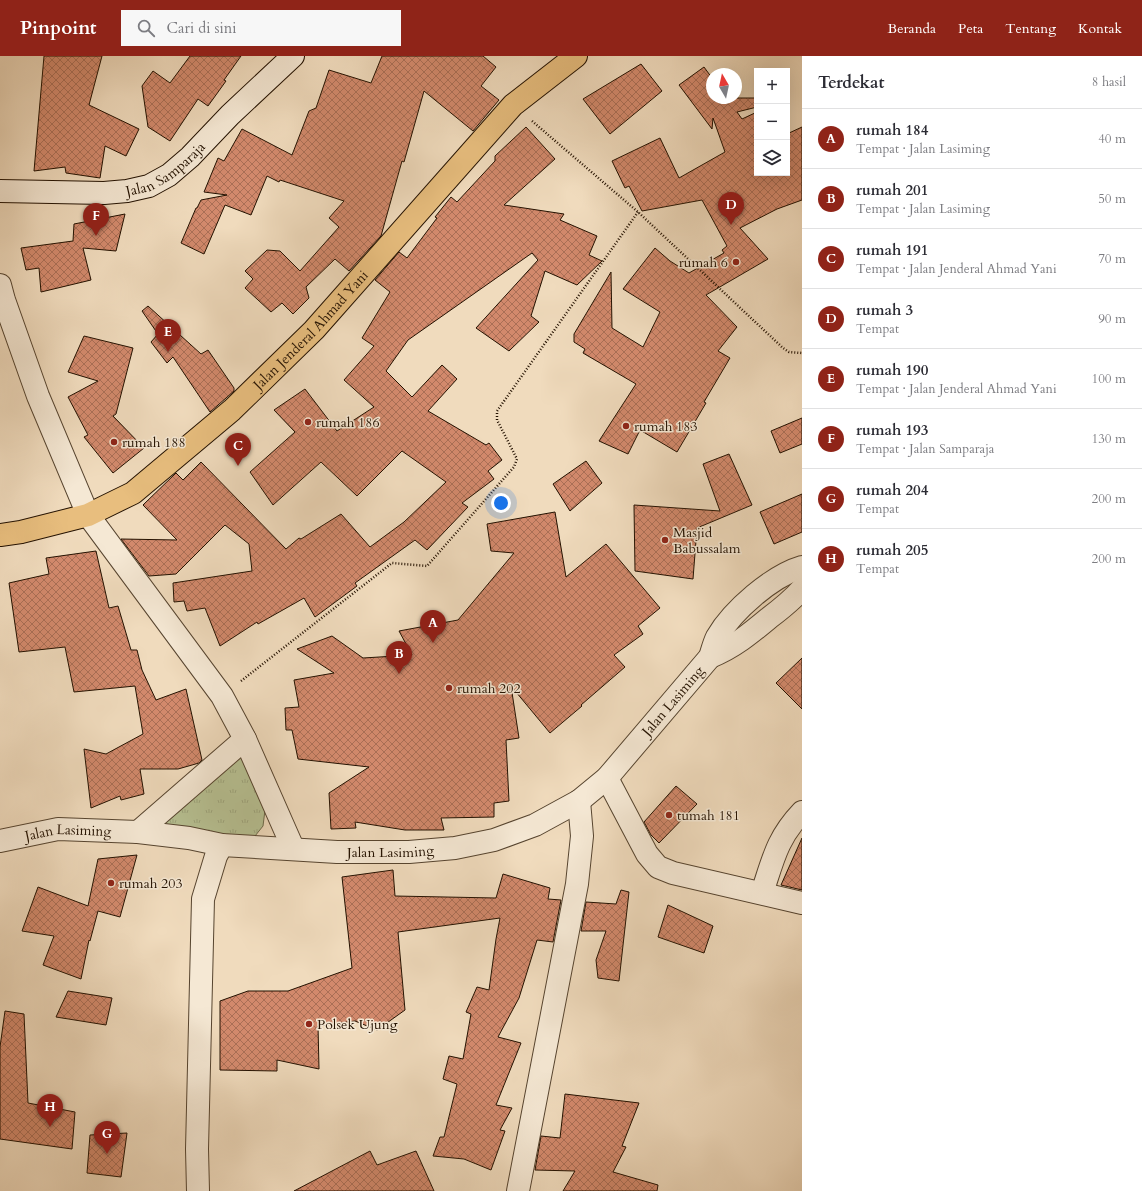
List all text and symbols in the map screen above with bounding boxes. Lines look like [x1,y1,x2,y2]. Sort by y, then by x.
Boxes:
search box [121,10,401,46]
text: Pinpoint [20,15,97,41]
icon: search [135,17,157,39]
text: Cari di sini [167,18,236,38]
text: Beranda [888,19,936,38]
text: Peta [958,19,983,38]
text: Tentang [1005,19,1056,38]
text: Kontak [1078,19,1122,38]
north arrow [706,68,742,104]
map controls [754,68,790,176]
button: + [754,68,790,104]
text: Terdekat [818,71,884,94]
text: 8 hasil [1092,73,1126,91]
button: − [754,104,790,140]
text: rumah 184 [856,120,929,140]
text: A [826,130,836,148]
text: 40 m [1098,130,1126,148]
street label: Jalan Samparaja [122,138,209,201]
button: layers [754,140,790,176]
text: Tempat · Jalan Lasiming [856,140,990,158]
text: rumah 201 [856,180,929,200]
text: B [826,190,836,208]
text: 50 m [1098,190,1126,208]
pin: D [718,192,744,225]
text: Tempat · Jalan Lasiming [856,200,990,218]
pin: F [83,203,109,236]
text: rumah 191 [856,240,929,260]
text: C [826,250,836,268]
text: 70 m [1098,250,1126,268]
place label: rumah 6 [679,253,728,272]
marker: rumah 6 [731,257,741,267]
text: Tempat · Jalan Jenderal Ahmad Yani [856,260,1057,278]
street label: Jalan Jenderal Ahmad Yani [248,266,372,395]
text: rumah 3 [856,300,913,320]
text: D [825,310,837,328]
text: 90 m [1098,310,1126,328]
pin: E [155,319,181,352]
text: Tempat [856,320,899,338]
text: rumah 190 [856,360,929,380]
text: E [827,370,835,388]
text: 100 m [1092,370,1126,388]
text: Tempat · Jalan Jenderal Ahmad Yani [856,380,1057,398]
place label: rumah 186 [316,413,380,432]
marker: rumah 186 [303,417,313,427]
place label: rumah 183 [634,417,698,436]
text: rumah 193 [856,420,929,440]
marker: rumah 183 [621,421,631,431]
text: F [827,430,835,448]
text: 130 m [1092,430,1126,448]
place label: rumah 188 [122,433,186,452]
pin: C [225,433,251,466]
marker: rumah 188 [109,437,119,447]
text: Tempat · Jalan Samparaja [856,440,994,458]
text: rumah 204 [856,480,929,500]
text: G [826,490,836,508]
text: 200 m [1092,490,1126,508]
your location [491,493,511,513]
text: Tempat [856,500,899,518]
place label: Masjid Babussalam [673,523,741,558]
marker: Masjid Babussalam [660,535,670,545]
text: rumah 205 [856,540,929,560]
text: H [825,550,837,568]
text: 200 m [1092,550,1126,568]
text: Tempat [856,560,899,578]
pin: A [420,610,446,643]
pin: B [386,641,412,674]
street label: Jalan Lasiming [636,661,708,742]
place label: rumah 202 [457,679,521,698]
marker: rumah 202 [444,683,454,693]
place label: tumah 181 [677,806,740,825]
marker: tumah 181 [664,810,674,820]
street label: Jalan Lasiming [21,819,112,846]
street label: Jalan Lasiming [345,840,435,862]
place label: rumah 203 [119,874,183,893]
marker: rumah 203 [106,878,116,888]
place label: Polsek Ujung [317,1015,398,1034]
marker: Polsek Ujung [304,1019,314,1029]
pin: H [37,1094,63,1127]
pin: G [94,1121,120,1154]

